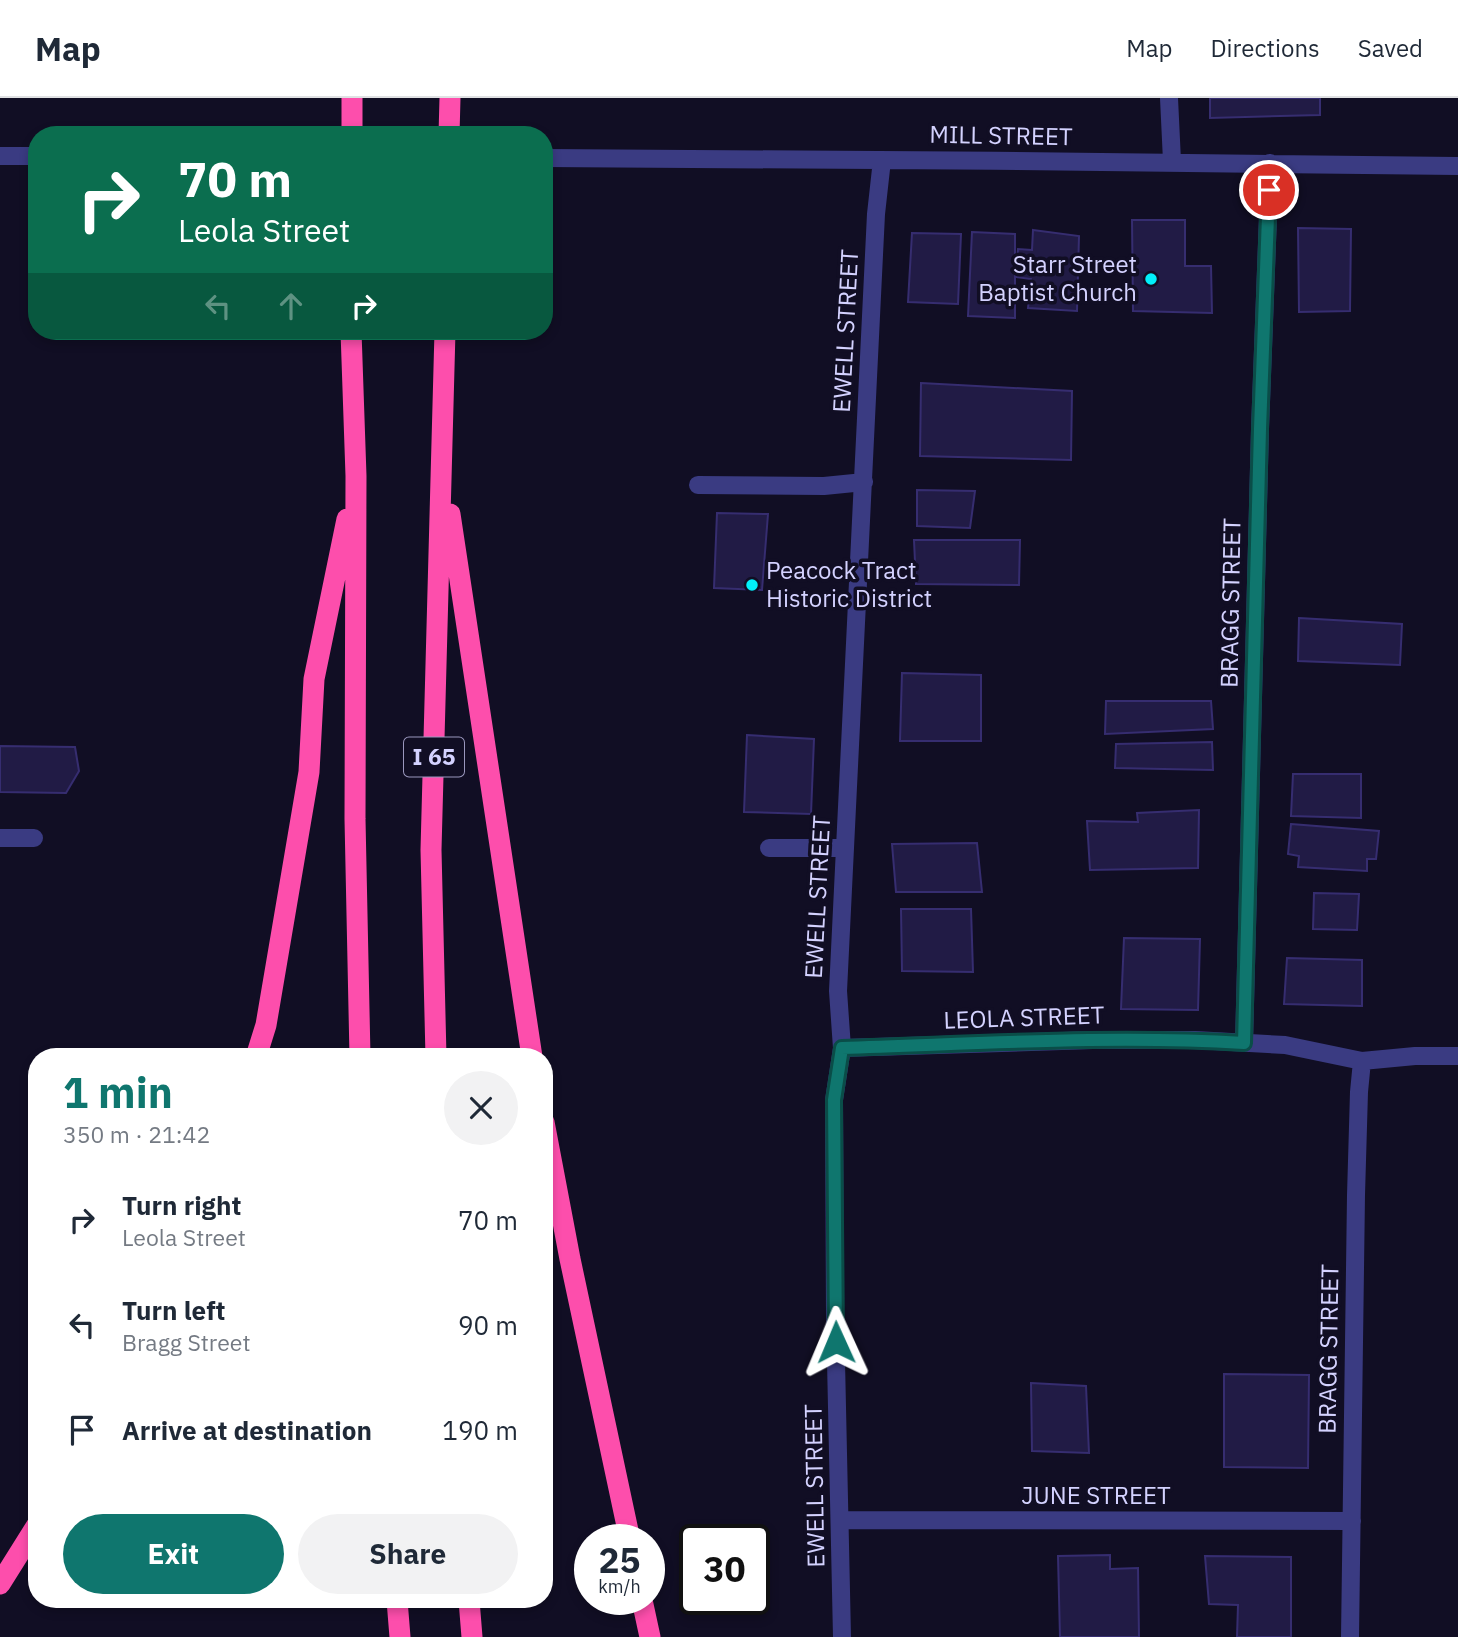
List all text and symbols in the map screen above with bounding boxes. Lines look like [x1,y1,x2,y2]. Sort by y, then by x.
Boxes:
text: Map [35,27,101,70]
text: Map [1126,32,1172,64]
text: Directions [1210,32,1320,64]
text: Saved [1358,32,1423,64]
street label: MILL STREET [929,118,1073,152]
text: 70 m [178,147,292,210]
icon: right [63,154,154,245]
pin [1239,160,1299,220]
icon: arrive [1250,171,1288,209]
text: Leola Street [178,209,350,251]
street label: EWELL STREET [825,248,865,413]
place label: Starr Street Baptist Church [978,248,1137,308]
marker: Starr Street Baptist Church [1143,271,1159,287]
icon: left [199,287,237,325]
icon: ahead [272,287,310,325]
icon: right [345,287,383,325]
street label: BRAGG STREET [1213,518,1247,688]
place label: Peacock Tract Historic District [766,554,932,614]
marker: Peacock Tract Historic District [744,577,760,593]
road number: I 65 [404,737,464,776]
street label: EWELL STREET [797,814,837,979]
street label: LEOLA STREET [943,998,1105,1036]
text: 1 min [63,1065,173,1120]
button: close [444,1071,518,1145]
text: 350 m · 21:42 [63,1119,210,1149]
text: Turn right [122,1188,241,1222]
icon: right [63,1201,101,1239]
text: 70 m [458,1203,518,1237]
text: Leola Street [122,1222,246,1252]
street label: BRAGG STREET [1311,1264,1345,1434]
text: Turn left [122,1293,225,1327]
position arrow [799,1305,873,1379]
icon: left [63,1306,101,1344]
text: 90 m [458,1308,518,1342]
text: Bragg Street [122,1327,251,1357]
street label: EWELL STREET [797,1404,831,1568]
icon: arrive [63,1411,101,1449]
text: Arrive at destination [122,1413,372,1447]
text: 190 m [442,1413,518,1447]
street label: JUNE STREET [1021,1479,1171,1511]
button: Exit [63,1514,284,1594]
button: Share [298,1514,518,1594]
speed limit sign: 30 [679,1524,770,1615]
text: 25 [598,1537,641,1583]
text: km/h [598,1575,641,1598]

